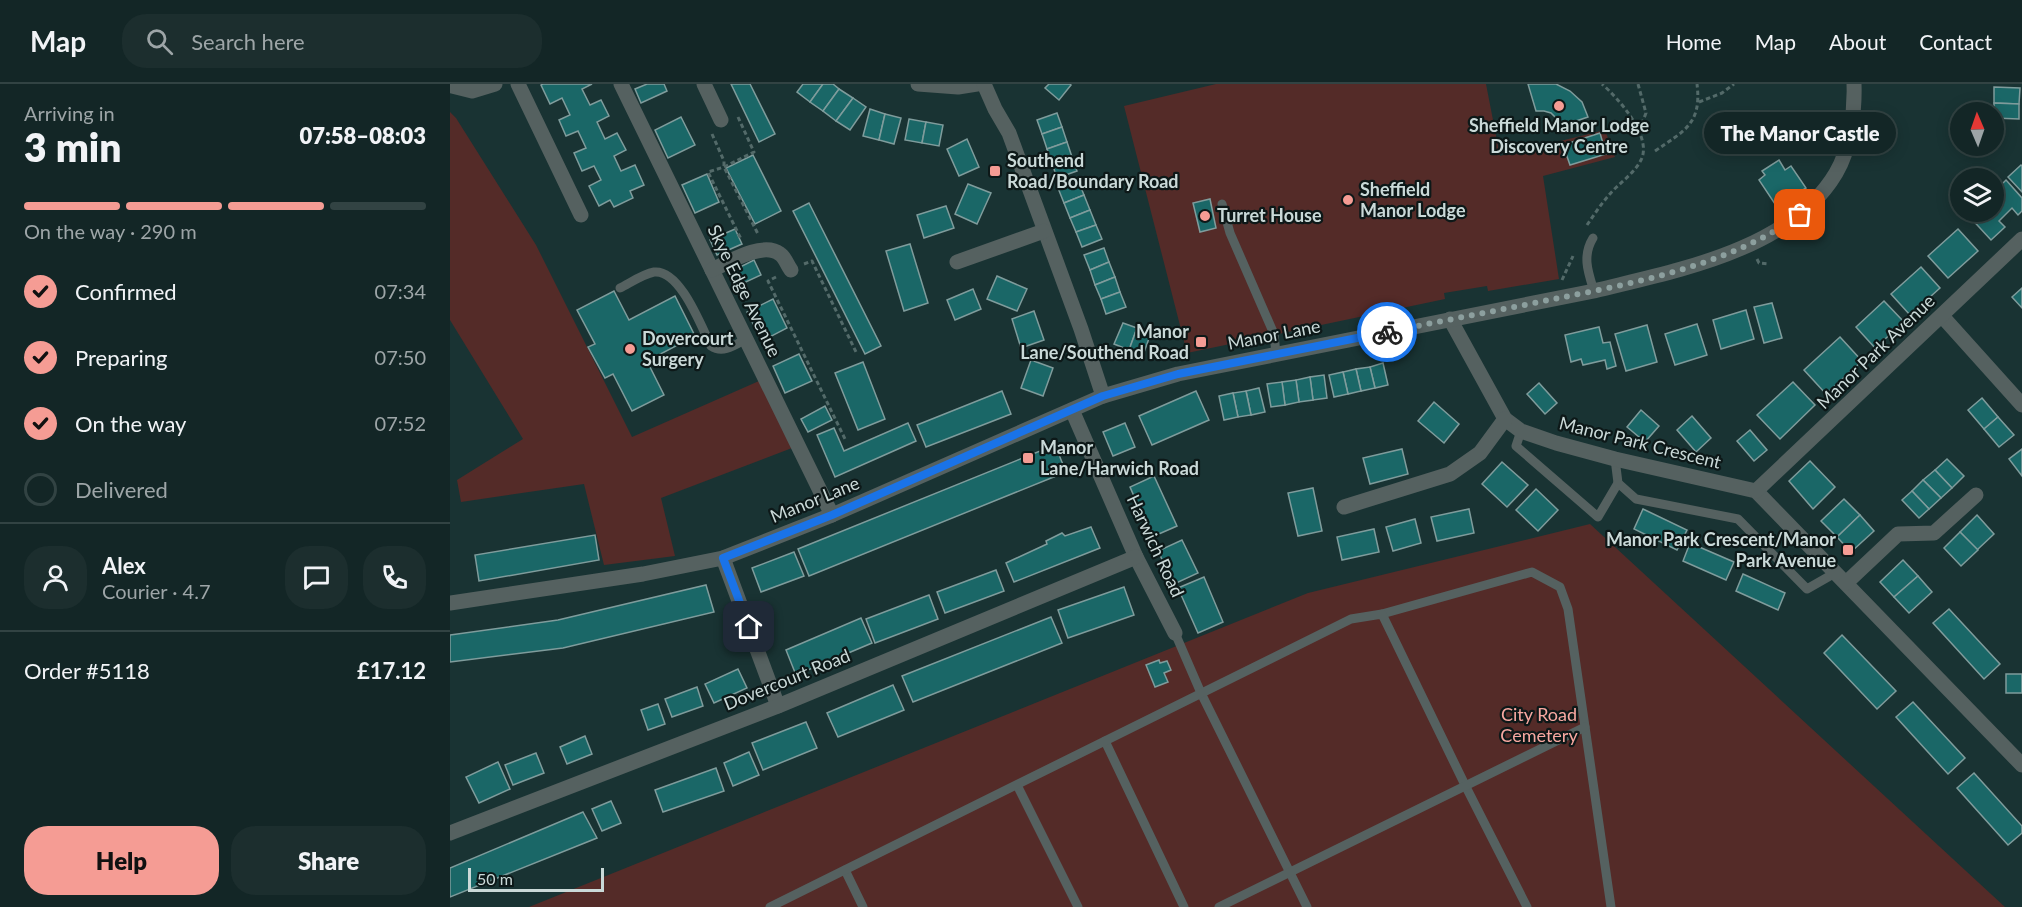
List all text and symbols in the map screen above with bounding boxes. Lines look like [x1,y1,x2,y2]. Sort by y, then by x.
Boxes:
search box [122,14,542,68]
text: Map [30,24,86,58]
icon: search [143,25,176,58]
text: Search here [191,28,305,55]
text: Home [1666,29,1722,54]
text: Map [1755,29,1796,54]
text: About [1829,29,1886,54]
text: Contact [1919,29,1992,54]
marker: Sheffield Manor Lodge Discovery Centre [1552,99,1566,113]
text: Arriving in [24,101,115,125]
north arrow [1950,102,2004,156]
map controls [1950,102,2004,222]
callout: The Manor Castle [1704,113,1896,155]
place label: Sheffield Manor Lodge Discovery Centre [1469,114,1649,157]
text: The Manor Castle [1720,121,1880,145]
text: 07:58–08:03 [300,122,426,149]
text: 3 min [24,124,121,170]
place label: Southend Road/Boundary Road [1007,149,1179,192]
marker: Southend Road/Boundary Road [988,164,1002,178]
button: layers [1950,168,2004,222]
place label: Sheffield Manor Lodge [1360,178,1466,221]
pin [1774,189,1825,240]
marker: Sheffield Manor Lodge [1341,193,1355,207]
icon: bag [1783,198,1816,231]
place label: Turret House [1217,204,1322,226]
marker: Turret House [1198,209,1212,223]
text: On the way · 290 m [24,219,197,243]
street label: Skye Edge Avenue [703,221,786,360]
icon: check [24,275,57,308]
text: Confirmed [75,278,177,305]
text: 07:34 [375,279,426,303]
street label: Manor Park Avenue [1812,289,1939,413]
courier [1357,302,1417,362]
street label: Manor Lane [1225,314,1322,354]
icon: bike [1371,316,1404,349]
place label: Manor Lane/Southend Road [1020,320,1189,363]
place label: Dovercourt Surgery [642,327,734,370]
marker: Manor Lane/Southend Road [1194,335,1208,349]
icon: check [24,341,57,374]
marker: Dovercourt Surgery [623,342,637,356]
text: Preparing [75,344,167,371]
text: 07:50 [375,345,426,369]
icon: check [24,407,57,440]
text: On the way [75,410,186,437]
text: 07:52 [375,411,426,435]
street label: Manor Park Crescent [1557,411,1724,473]
place label: Manor Lane/Harwich Road [1040,436,1199,479]
marker: Manor Lane/Harwich Road [1021,451,1035,465]
street label: Manor Lane [767,471,862,527]
text: Delivered [75,476,168,503]
street label: Harwich Road [1123,491,1189,600]
place label: Manor Park Crescent/Manor Park Avenue [1606,528,1836,571]
marker: Manor Park Crescent/Manor Park Avenue [1841,543,1855,557]
button: person [24,546,87,609]
button: chat [285,546,348,609]
button: phone [363,546,426,609]
text: Alex [102,552,146,579]
text: Courier · 4.7 [102,579,211,603]
pin [723,601,774,652]
icon: home [732,610,765,643]
street label: Dovercourt Road [720,644,853,714]
text: Order #5118 [24,657,150,684]
text: £17.12 [357,657,426,684]
park label: City Road Cemetery [1500,703,1578,746]
button: Help [24,826,219,895]
button: Share [231,826,426,895]
scale bar [468,865,604,892]
text: 50 m [477,869,513,888]

